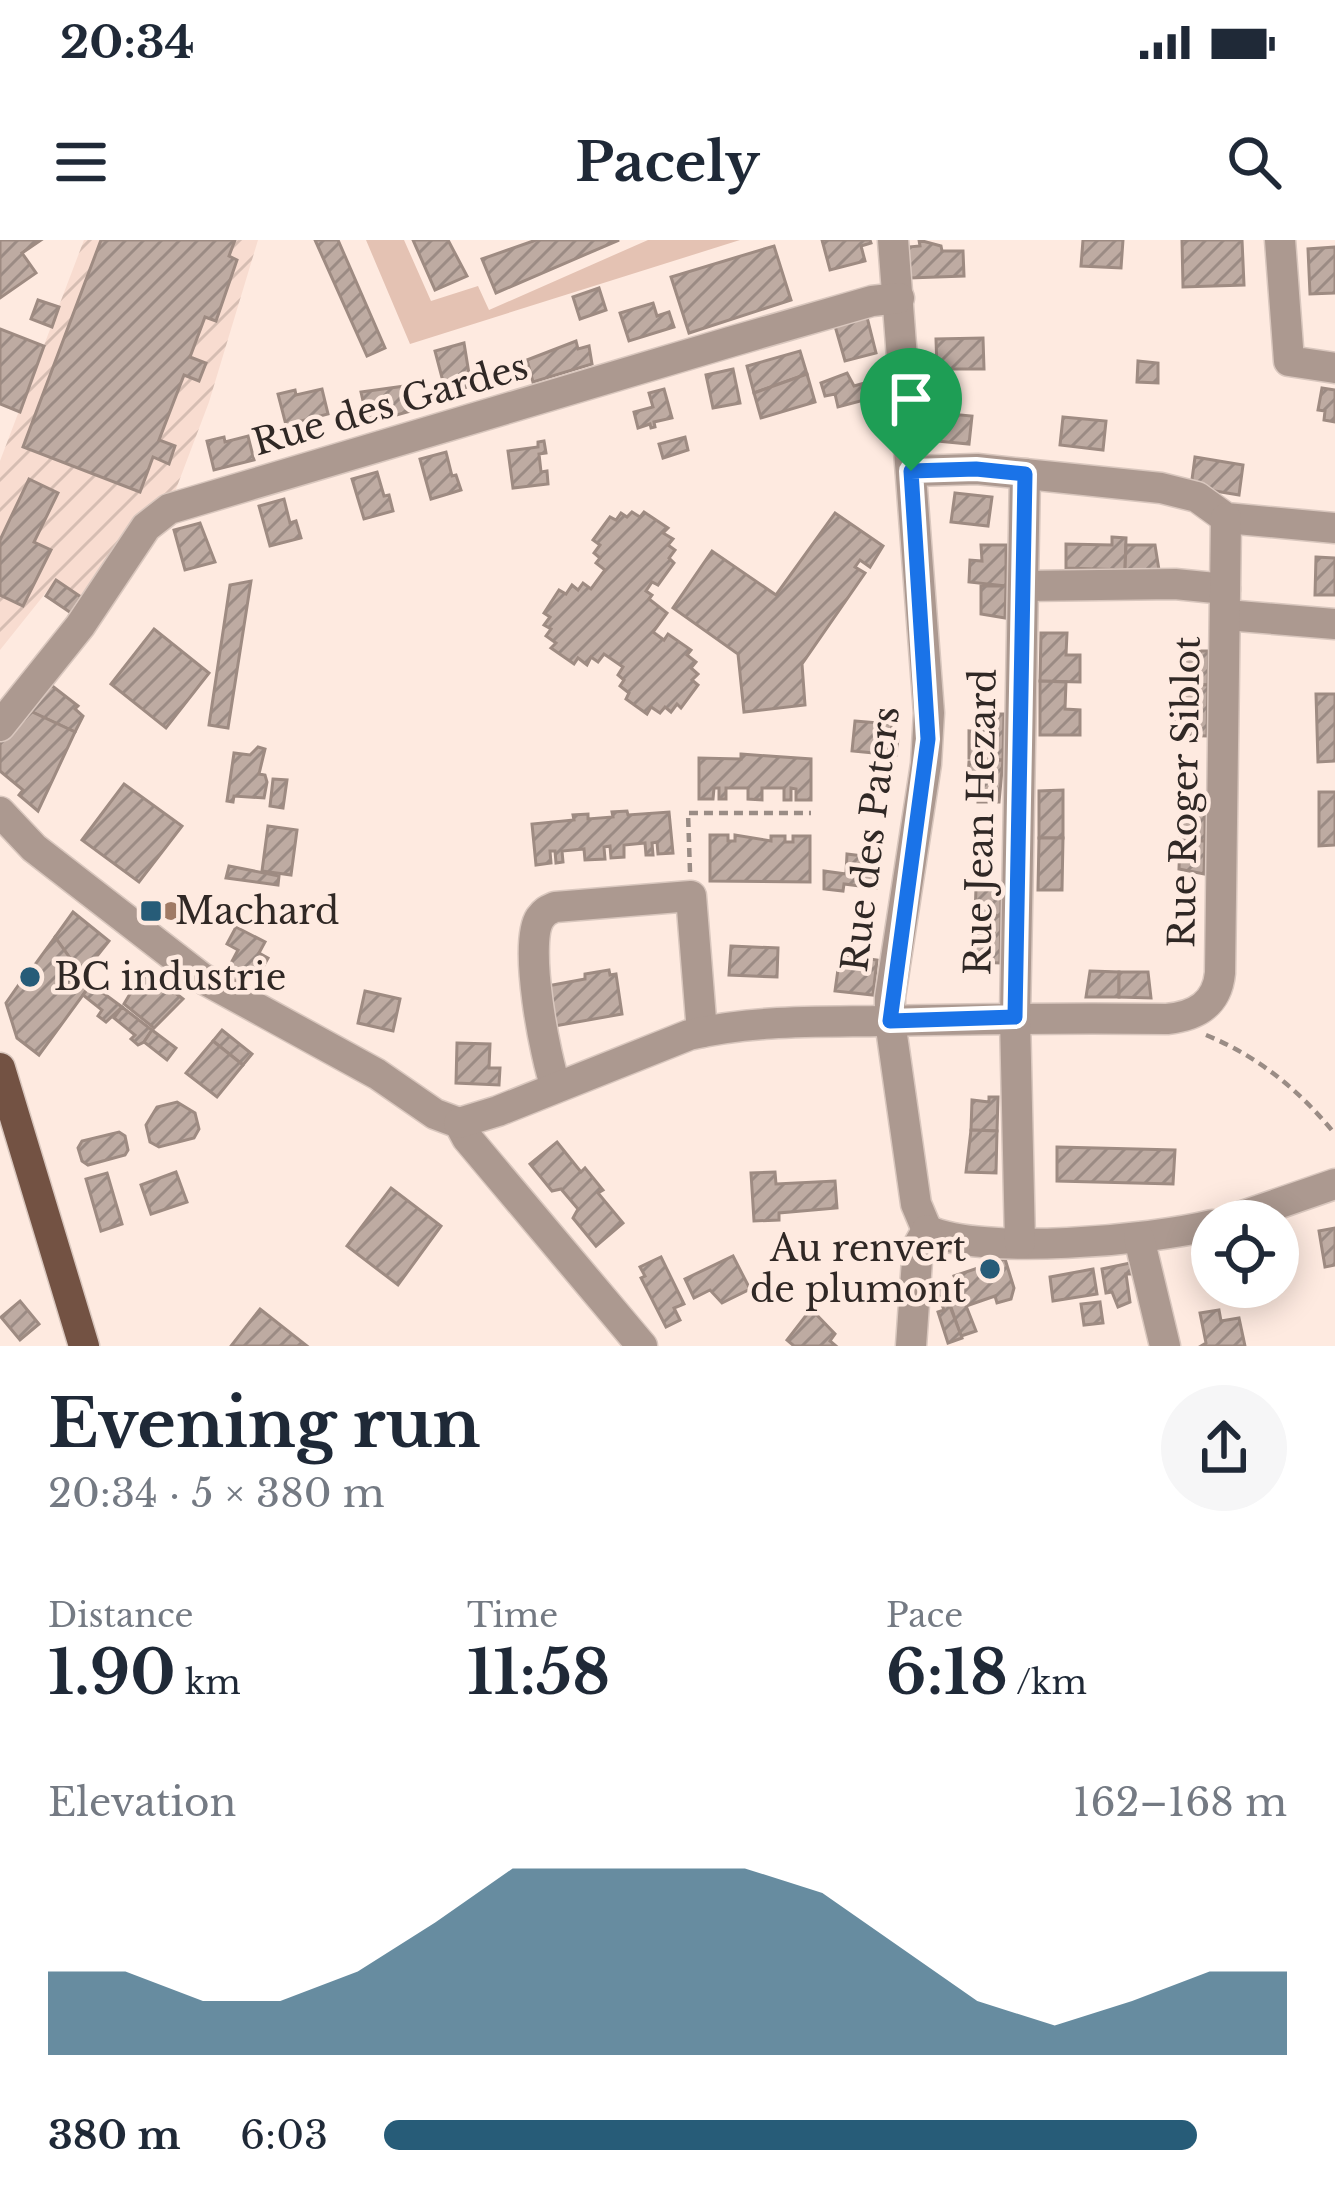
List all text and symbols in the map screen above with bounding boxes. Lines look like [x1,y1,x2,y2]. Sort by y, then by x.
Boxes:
text: 20:34 [60,14,195,70]
icon: menu [48,129,114,195]
text: Pacely [575,129,760,196]
icon: search [1221,129,1287,195]
street label: Rue des Gardes [247,344,533,465]
pin [860,348,962,471]
icon: arrive [878,366,944,432]
street label: Rue Roger Siblot [1159,636,1210,948]
street label: Rue Jean Hezard [955,668,1006,976]
street label: Rue des Paters [832,704,909,974]
place label: Machard [175,889,339,934]
marker: Machard [138,898,164,924]
place label: BC industrie [54,955,286,1000]
marker: BC industrie [17,964,43,990]
map controls [1191,1200,1299,1308]
button: locate [1191,1200,1299,1308]
place label: Au renvert de plumont [750,1226,966,1312]
marker: Au renvert de plumont [977,1256,1003,1282]
text: Evening run [48,1383,481,1465]
button: share [1161,1385,1287,1511]
text: 20:34 · 5 × 380 m [48,1469,385,1518]
text: Distance [48,1595,194,1636]
text: Time [467,1595,558,1636]
text: Pace [886,1595,963,1636]
text: 1.90 [48,1636,176,1710]
text: 11:58 [467,1636,610,1710]
text: 6:18 [886,1636,1008,1710]
text: km [176,1662,241,1703]
text: /km [1008,1662,1087,1703]
text: Elevation [48,1778,236,1827]
text: 162–168 m [1073,1778,1287,1827]
text: 380 m [48,2111,181,2160]
text: 6:03 [240,2111,328,2160]

